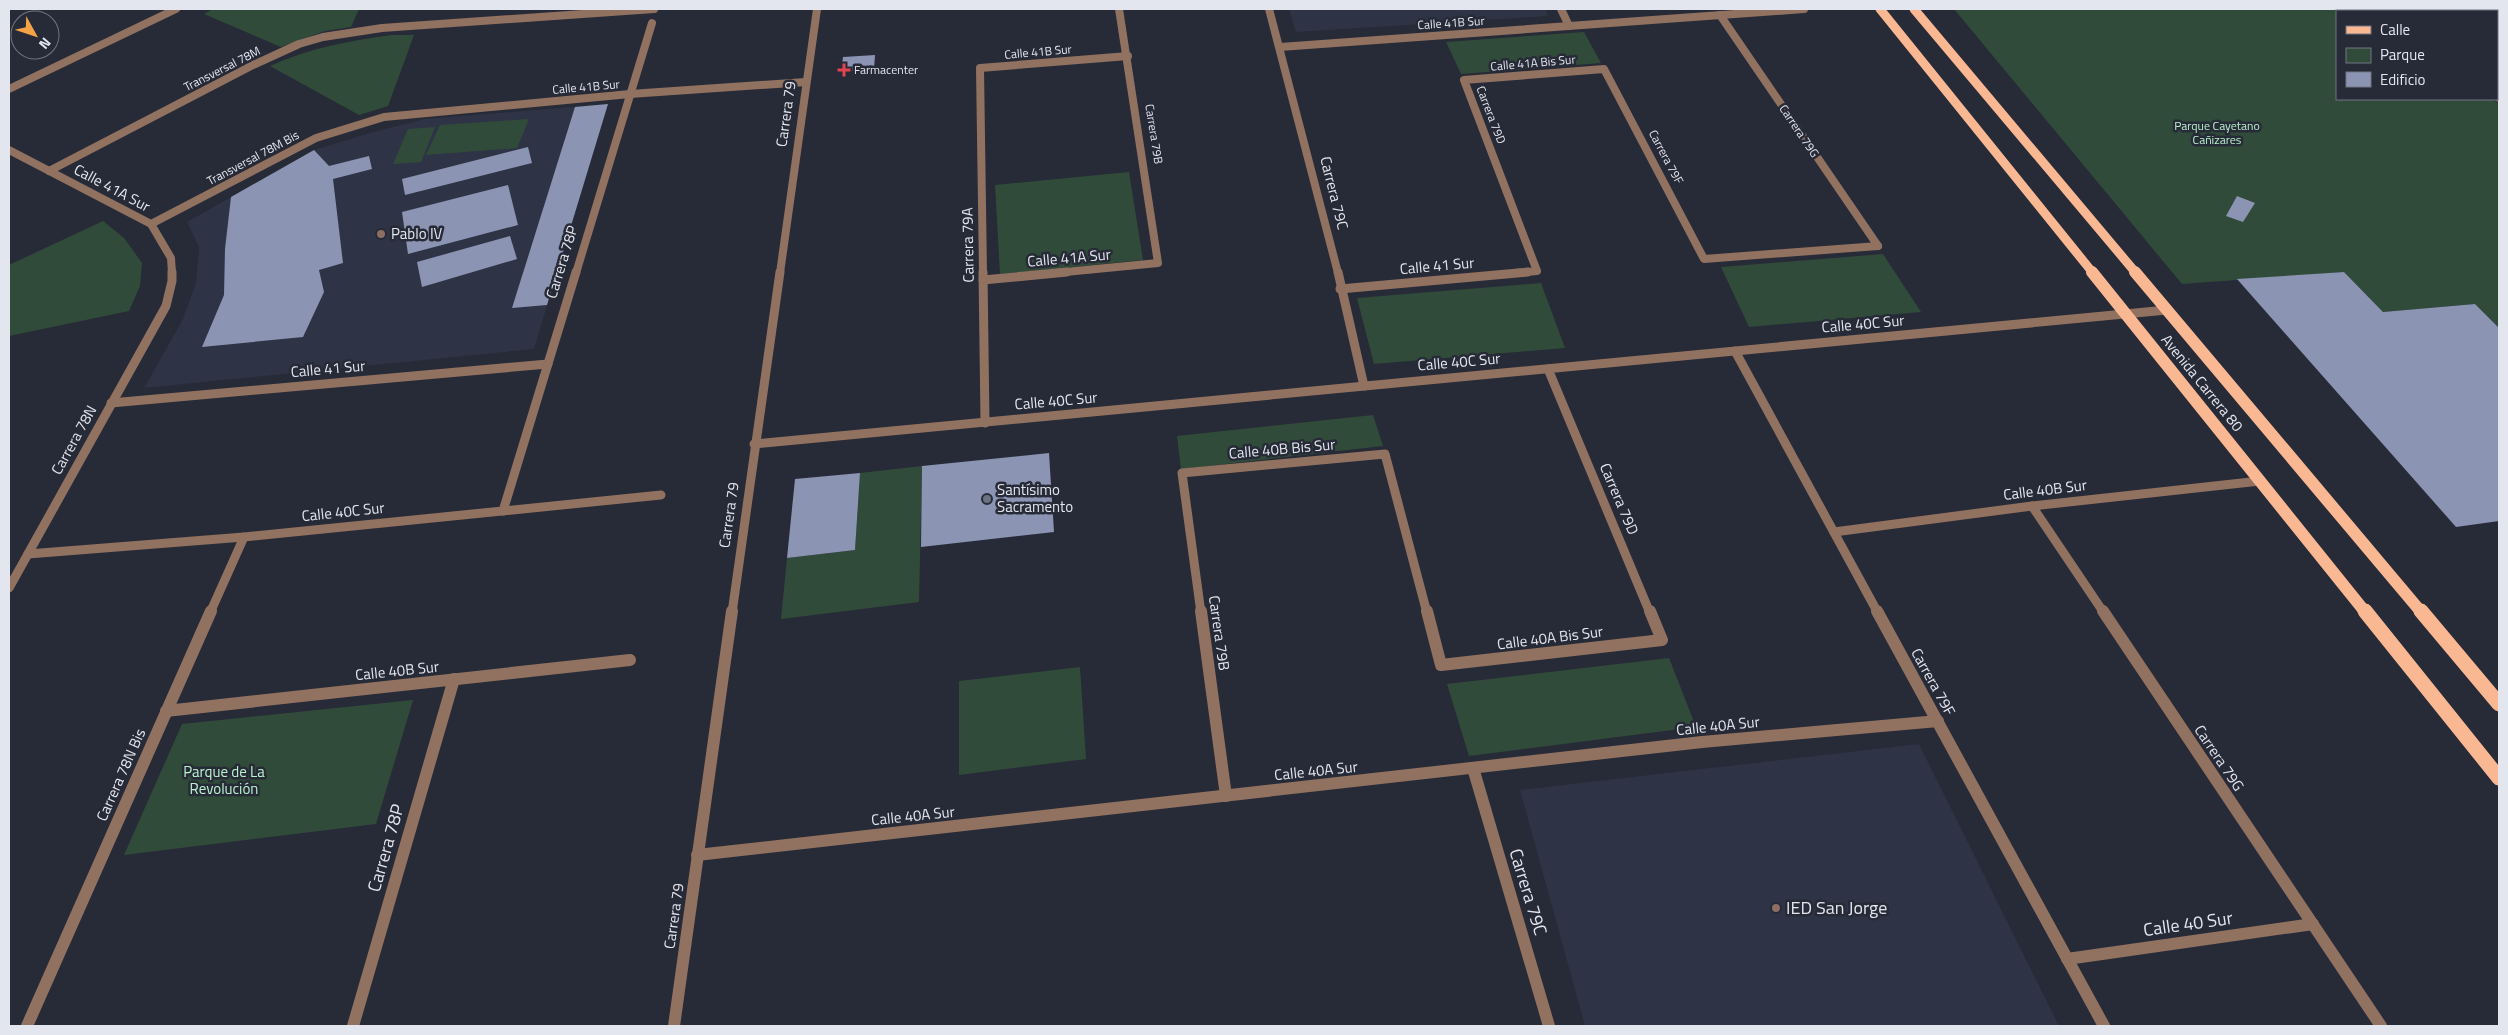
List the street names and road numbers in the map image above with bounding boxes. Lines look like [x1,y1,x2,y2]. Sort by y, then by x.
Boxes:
street label: Calle 41B Sur [1417,11,1485,34]
street label: Calle 41B Sur [1004,39,1072,64]
street label: Transversal 78M [180,41,263,96]
street label: Calle 41A Bis Sur [1490,49,1576,76]
street label: Calle 41B Sur [552,74,620,99]
street label: Carrera 79 [770,80,802,148]
street label: Carrera 79D [1472,83,1511,147]
street label: Carrera 79G [1775,100,1824,161]
street label: Carrera 79B [1140,103,1169,165]
street label: Transversal 78M Bis [203,125,303,190]
street label: Carrera 79F [1644,126,1689,187]
street label: Carrera 79C [1314,154,1355,232]
street label: Calle 41A Sur [70,158,155,217]
street label: Carrera 79A [955,207,980,283]
street label: Carrera 78P [540,222,584,301]
street label: Calle 41A Sur [1026,242,1112,273]
street label: Calle 41 Sur [1399,251,1475,280]
street label: Calle 40C Sur [1821,308,1905,339]
street label: Avenida Carrera 80 [2156,329,2249,436]
street label: Calle 40C Sur [1417,346,1501,377]
street label: Calle 41 Sur [290,354,366,383]
street label: Calle 40C Sur [1014,385,1098,416]
street label: Carrera 78N [45,401,102,479]
street label: Calle 40B Bis Sur [1228,432,1336,465]
street label: Carrera 79D [1594,459,1645,538]
street label: Calle 40B Sur [2002,473,2088,506]
street label: Carrera 79 [713,481,745,549]
street label: Calle 40C Sur [300,496,385,527]
street label: Carrera 79B [1203,594,1236,672]
street label: Calle 40A Bis Sur [1496,620,1604,655]
street label: Carrera 79F [1905,644,1962,720]
street label: Calle 40B Sur [354,655,440,686]
street label: Calle 40A Sur [1675,710,1761,741]
street label: Carrera 79G [2189,720,2250,795]
street label: Carrera 78N Bis [90,725,151,825]
street label: Calle 40A Sur [1273,755,1359,786]
street label: Carrera 78P [360,800,411,895]
street label: Calle 40A Sur [870,800,956,831]
street label: Carrera 79C [1503,845,1555,939]
street label: Carrera 79 [658,882,690,950]
street label: Calle 40 Sur [2142,904,2234,943]

